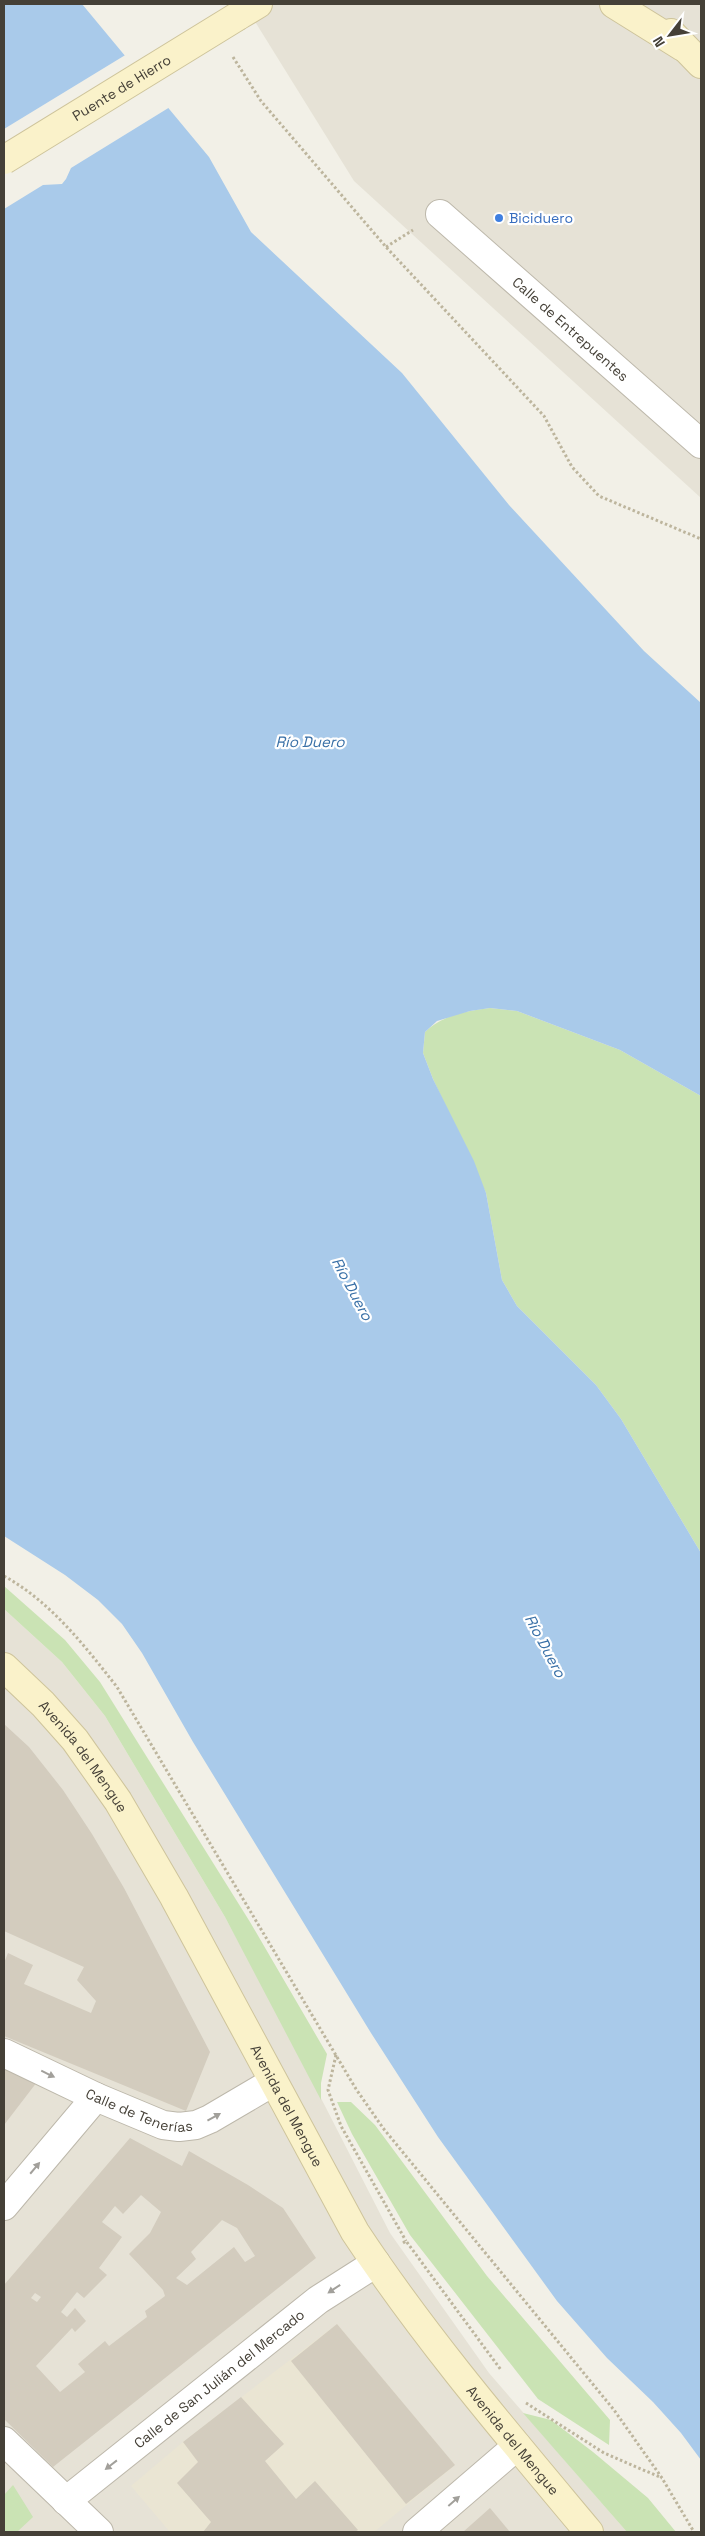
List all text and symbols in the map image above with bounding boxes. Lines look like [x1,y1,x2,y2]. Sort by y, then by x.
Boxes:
north arrow [645,10,695,60]
text: N [649,33,669,50]
street label: Puente de Hierro [69,50,174,125]
place label: Biciduero [509,209,573,227]
marker: Biciduero [493,212,505,224]
street label: Calle de Entrepuentes [509,273,632,385]
water label: Río Duero [276,732,345,751]
water label: Río Duero [328,1254,377,1324]
water label: Río Duero [521,1611,570,1681]
street label: Avenida del Mengue [35,1697,132,1815]
street label: Avenida del Mengue [247,2042,327,2170]
one-way arrow [41,2070,55,2078]
street label: Calle de Tenerías [83,2084,194,2136]
one-way arrow [208,2112,221,2121]
one-way arrow [30,2162,41,2175]
one-way arrow [328,2284,341,2294]
street label: Calle de San Julián del Mercado [130,2305,308,2452]
street label: Avenida del Mengue [463,2382,563,2499]
one-way arrow [104,2460,117,2471]
one-way arrow [447,2495,460,2506]

